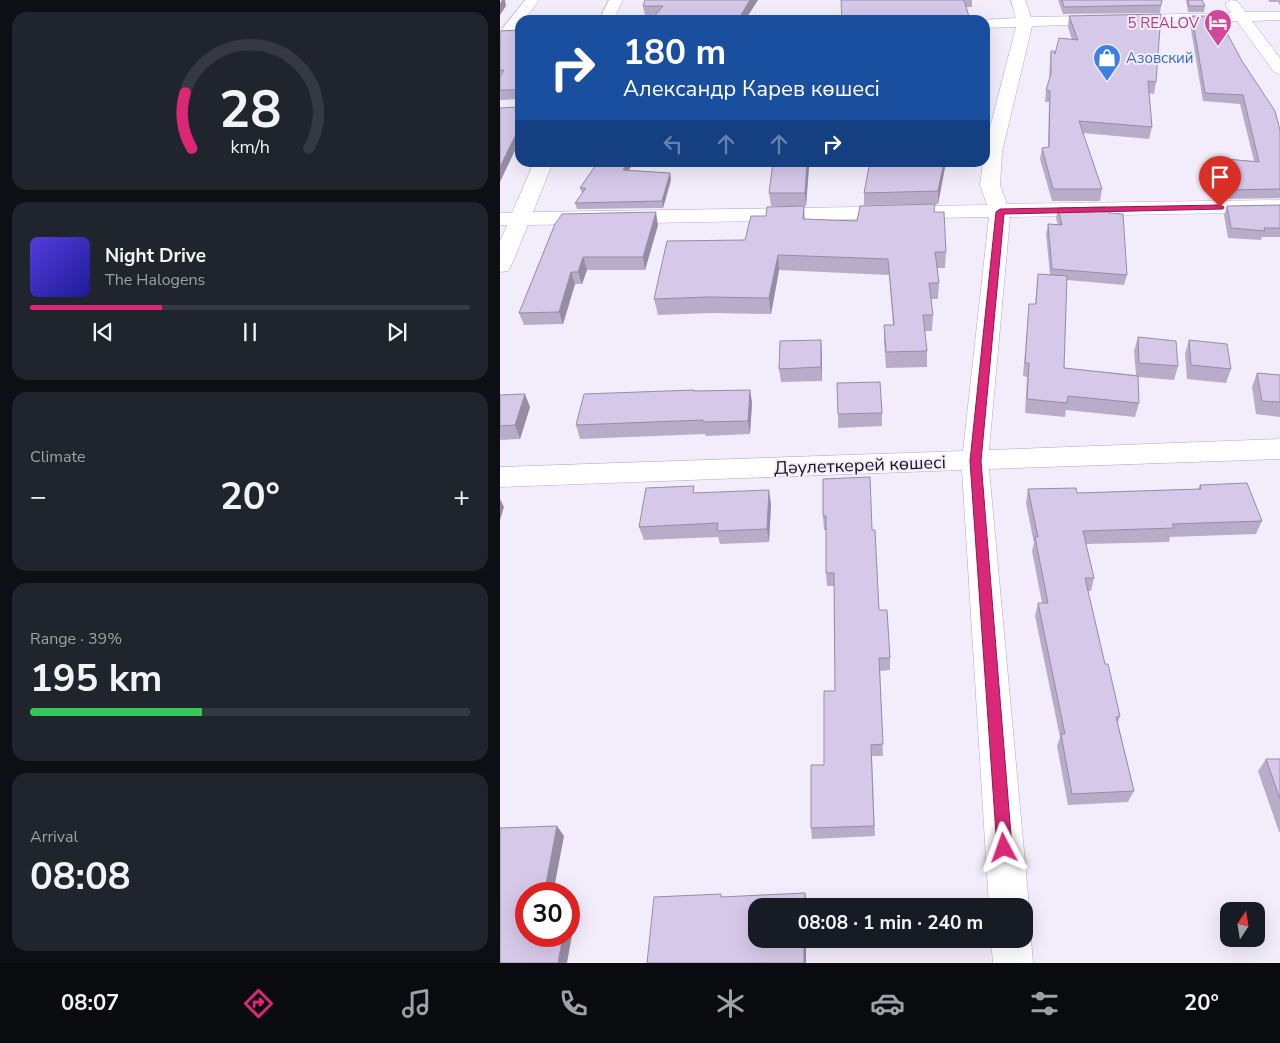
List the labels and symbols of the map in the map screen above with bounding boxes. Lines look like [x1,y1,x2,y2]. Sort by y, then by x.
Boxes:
hotel icon: 5 REALOV [1203,8,1233,47]
place label: 5 REALOV [1127,13,1200,33]
shop icon: Азовский [1092,43,1122,82]
place label: Азовский [1126,48,1194,68]
pin [1199,156,1241,207]
street label: Дәулеткерей көшесі [774,450,946,480]
position arrow [977,821,1029,873]
speed limit sign: 30 [515,882,580,947]
north arrow [1220,902,1265,948]

